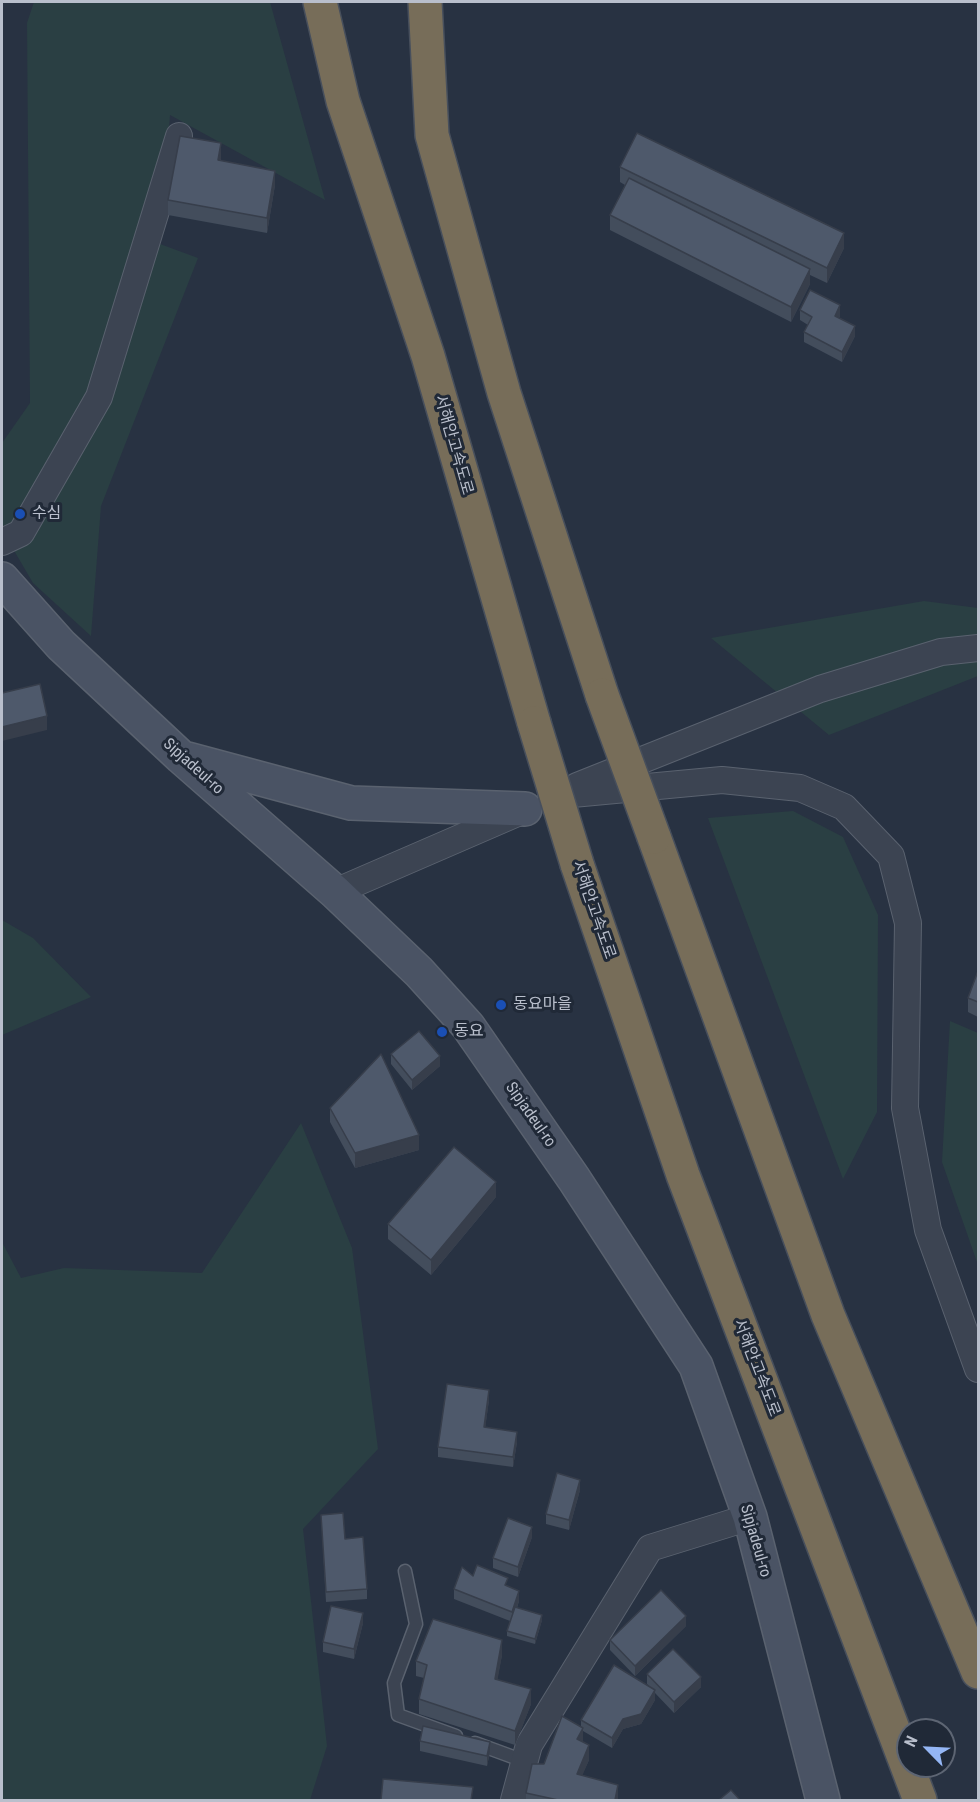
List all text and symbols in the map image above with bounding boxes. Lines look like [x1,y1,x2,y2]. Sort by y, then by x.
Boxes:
street label: 서해안고속도로 [430,393,476,497]
place label: 수심 [32,504,61,524]
marker: 수심 [13,507,27,521]
street label: Sipjadeul-ro [159,735,227,799]
street label: 서해안고속도로 [567,858,619,962]
place label: 동요마을 [513,995,572,1015]
marker: 동요마을 [494,998,508,1012]
place label: 동요 [454,1022,483,1042]
marker: 동요 [435,1025,449,1039]
street label: Sipjadeul-ro [501,1079,559,1151]
street label: 서해안고속도로 [729,1316,783,1420]
street label: Sipjadeul-ro [735,1502,775,1580]
north arrow [896,1718,956,1778]
text: N [900,1733,922,1750]

